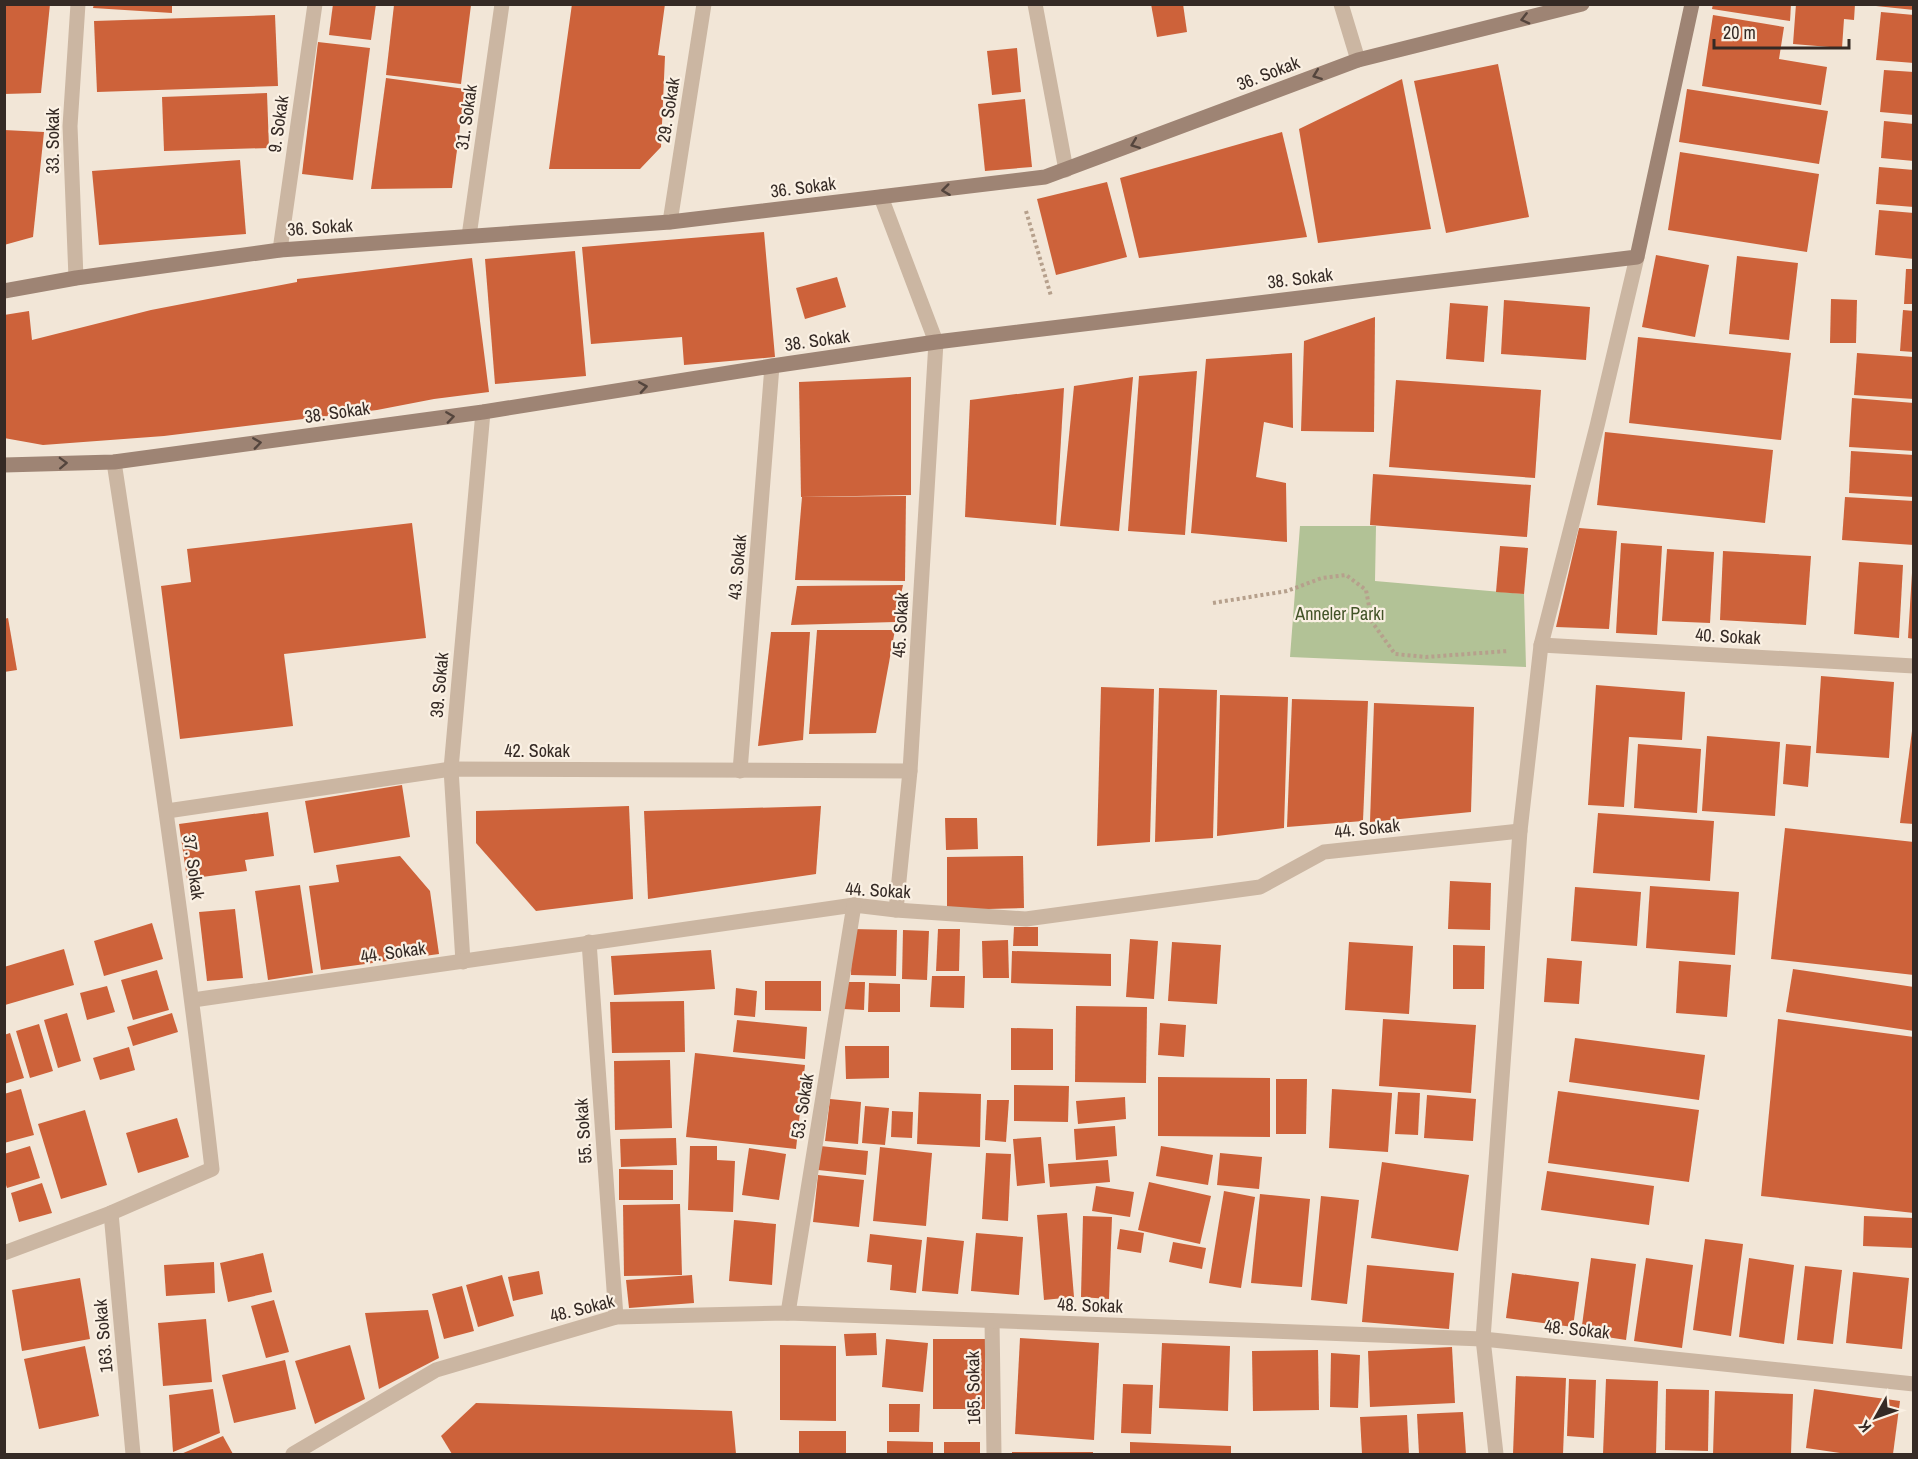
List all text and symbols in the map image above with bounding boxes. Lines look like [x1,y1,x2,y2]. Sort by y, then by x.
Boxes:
one-way arrow [1521,11,1531,24]
scale bar [1714,12,1849,50]
text: 20 m [1723,20,1756,45]
street label: 36. Sokak [1233,49,1304,96]
one-way arrow [1312,68,1323,81]
street label: 29. Sokak [651,75,686,144]
street label: 31. Sokak [449,82,483,151]
street label: 9. Sokak [262,93,294,154]
street label: 33. Sokak [40,108,65,174]
one-way arrow [1130,136,1141,149]
street label: 36. Sokak [769,171,838,203]
one-way arrow [942,183,951,195]
street label: 36. Sokak [286,212,354,242]
street label: 38. Sokak [1266,262,1335,294]
street label: 38. Sokak [783,323,852,357]
one-way arrow [638,381,647,393]
street label: 38. Sokak [303,395,372,429]
one-way arrow [445,411,455,423]
one-way arrow [252,437,261,449]
one-way arrow [58,457,67,470]
street label: 43. Sokak [722,533,752,601]
street label: 45. Sokak [886,591,914,658]
park label: Anneler Parkı [1294,601,1385,626]
street label: 40. Sokak [1695,622,1762,650]
street label: 39. Sokak [424,651,454,719]
street label: 42. Sokak [504,738,570,763]
street label: 44. Sokak [1333,812,1402,844]
street label: 37. Sokak [177,833,211,902]
street label: 44. Sokak [845,876,912,904]
street label: 44. Sokak [359,935,428,969]
street label: 53. Sokak [785,1071,820,1140]
street label: 55. Sokak [568,1097,598,1165]
street label: 48. Sokak [547,1288,617,1328]
street label: 48. Sokak [1057,1291,1124,1319]
street label: 163. Sokak [87,1298,119,1374]
street label: 48. Sokak [1543,1313,1612,1345]
street label: 165. Sokak [960,1350,986,1425]
north arrow [1846,1387,1906,1447]
text: K [1853,1416,1876,1437]

